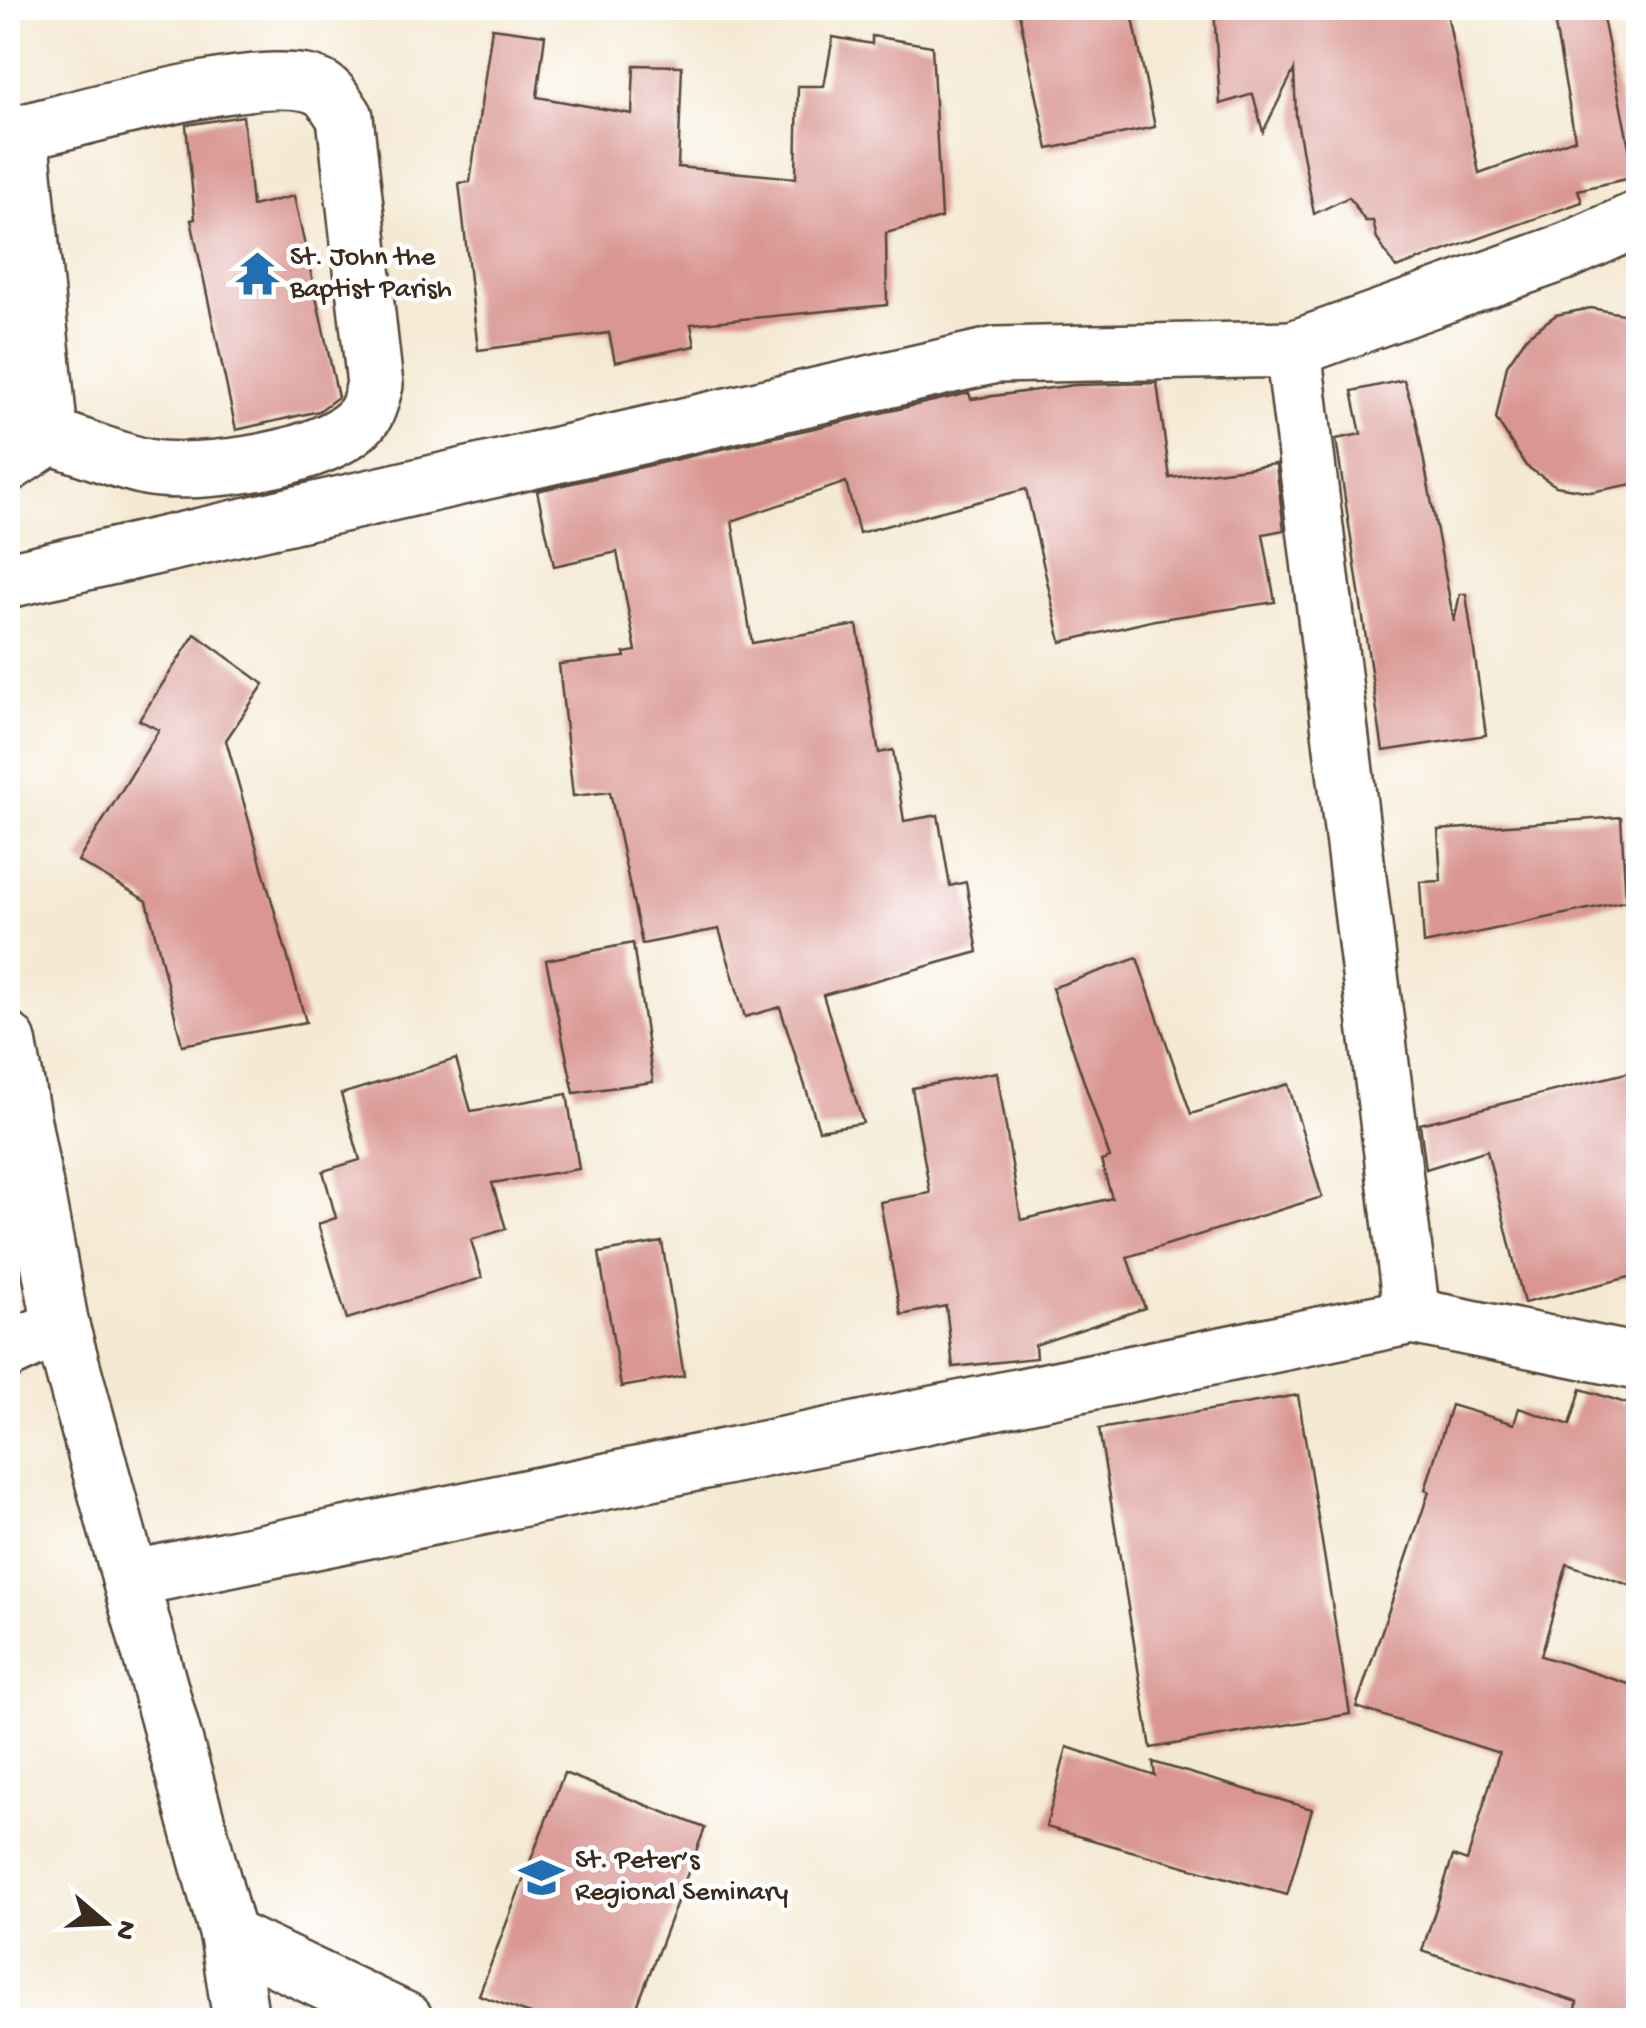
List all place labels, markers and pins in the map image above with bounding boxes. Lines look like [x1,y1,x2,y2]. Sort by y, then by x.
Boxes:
place label: St. John the Baptist Parish [289,242,452,307]
temple icon: St. John the Baptist Parish [233,250,281,298]
place label: St. Peter’s Regional Seminary [575,1845,788,1910]
school or university icon: St. Peter’s Regional Seminary [518,1853,566,1901]

